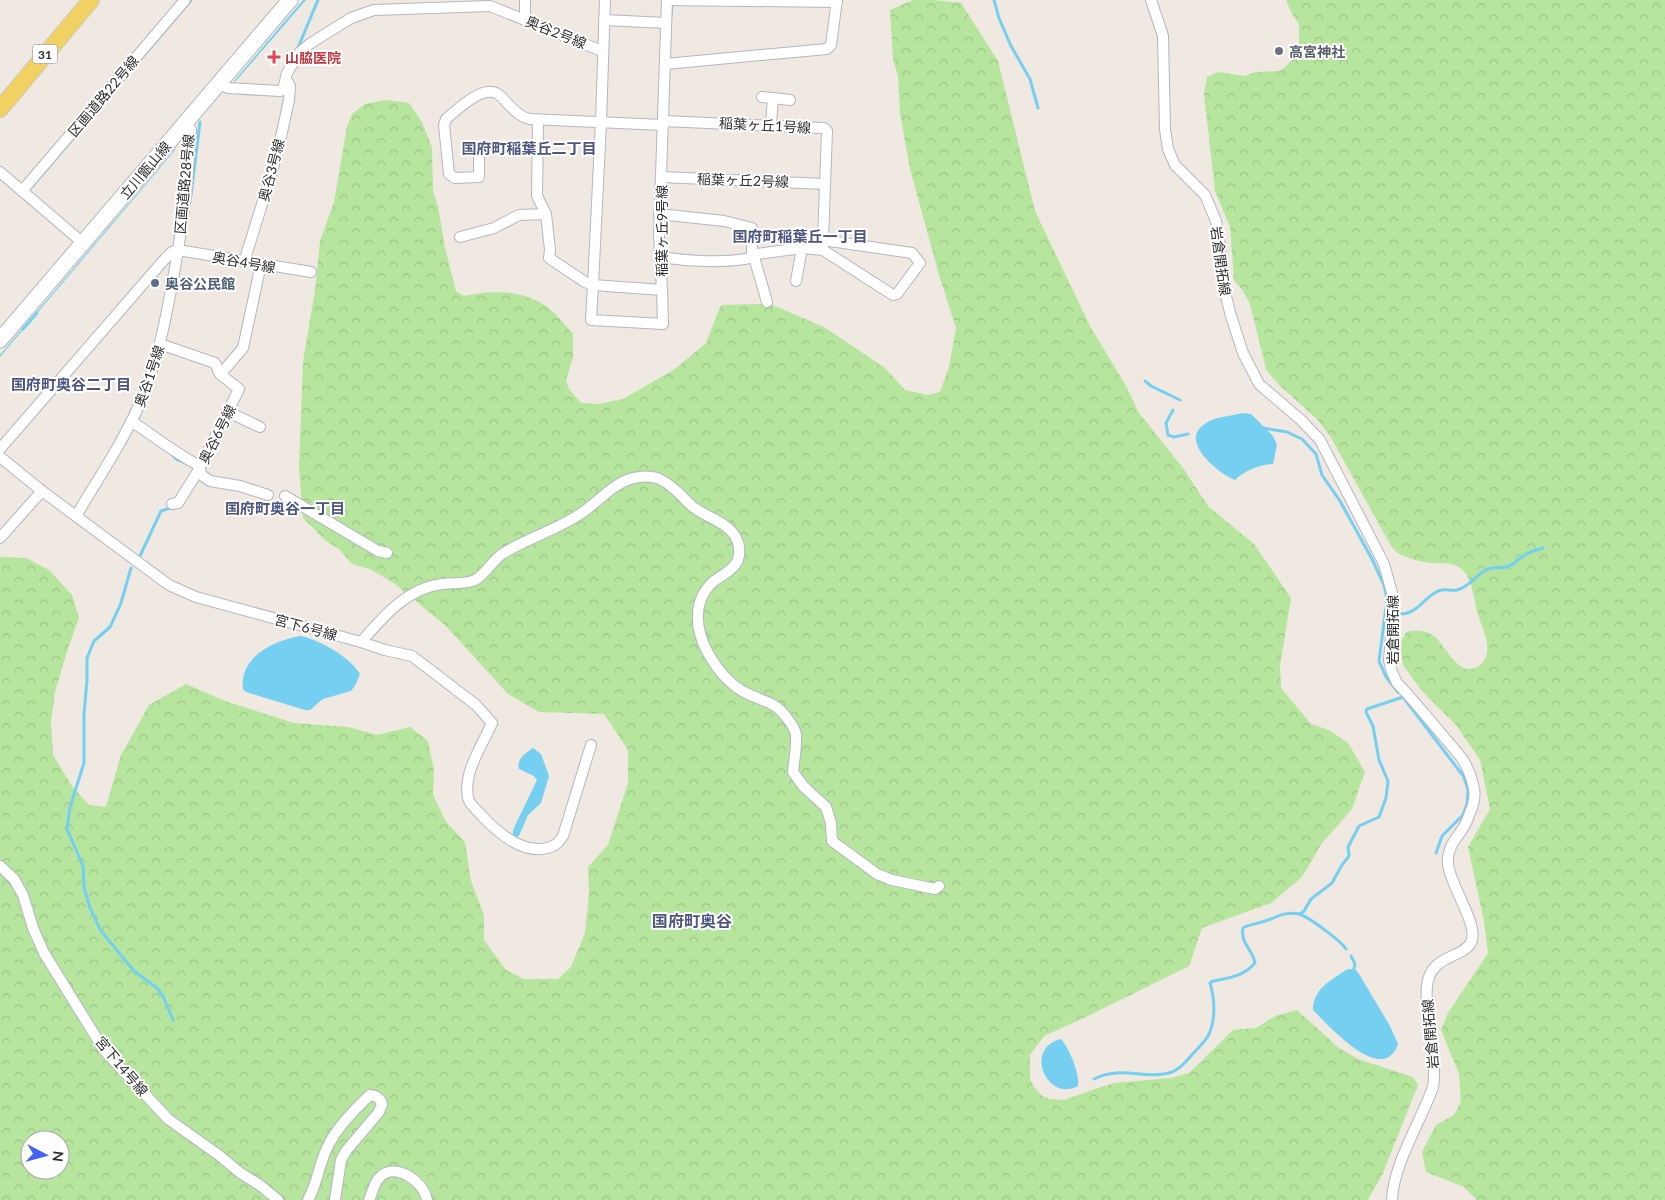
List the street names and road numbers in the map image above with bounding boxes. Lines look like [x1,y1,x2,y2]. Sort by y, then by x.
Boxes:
street label: 奥谷2号線 [523,12,589,52]
road number: 31 [32,44,58,64]
street label: 区画道路22号線 [64,52,142,140]
street label: 稲葉ヶ丘1号線 [719,114,811,136]
street label: 区画道路28号線 [171,133,197,235]
street label: 奥谷3号線 [254,137,288,203]
street label: 立川甑山線 [116,138,174,202]
street label: 稲葉ヶ丘2号線 [697,170,789,190]
street label: 稲葉ヶ丘9号線 [653,185,670,277]
street label: 岩倉開拓線 [1208,225,1234,297]
street label: 奥谷4号線 [211,248,277,276]
street label: 奥谷1号線 [131,343,167,409]
street label: 奥谷6号線 [195,402,239,466]
street label: 岩倉開拓線 [1384,595,1401,665]
street label: 宮下6号線 [273,610,339,644]
street label: 岩倉開拓線 [1418,998,1442,1070]
street label: 宮下14号線 [92,1033,152,1099]

